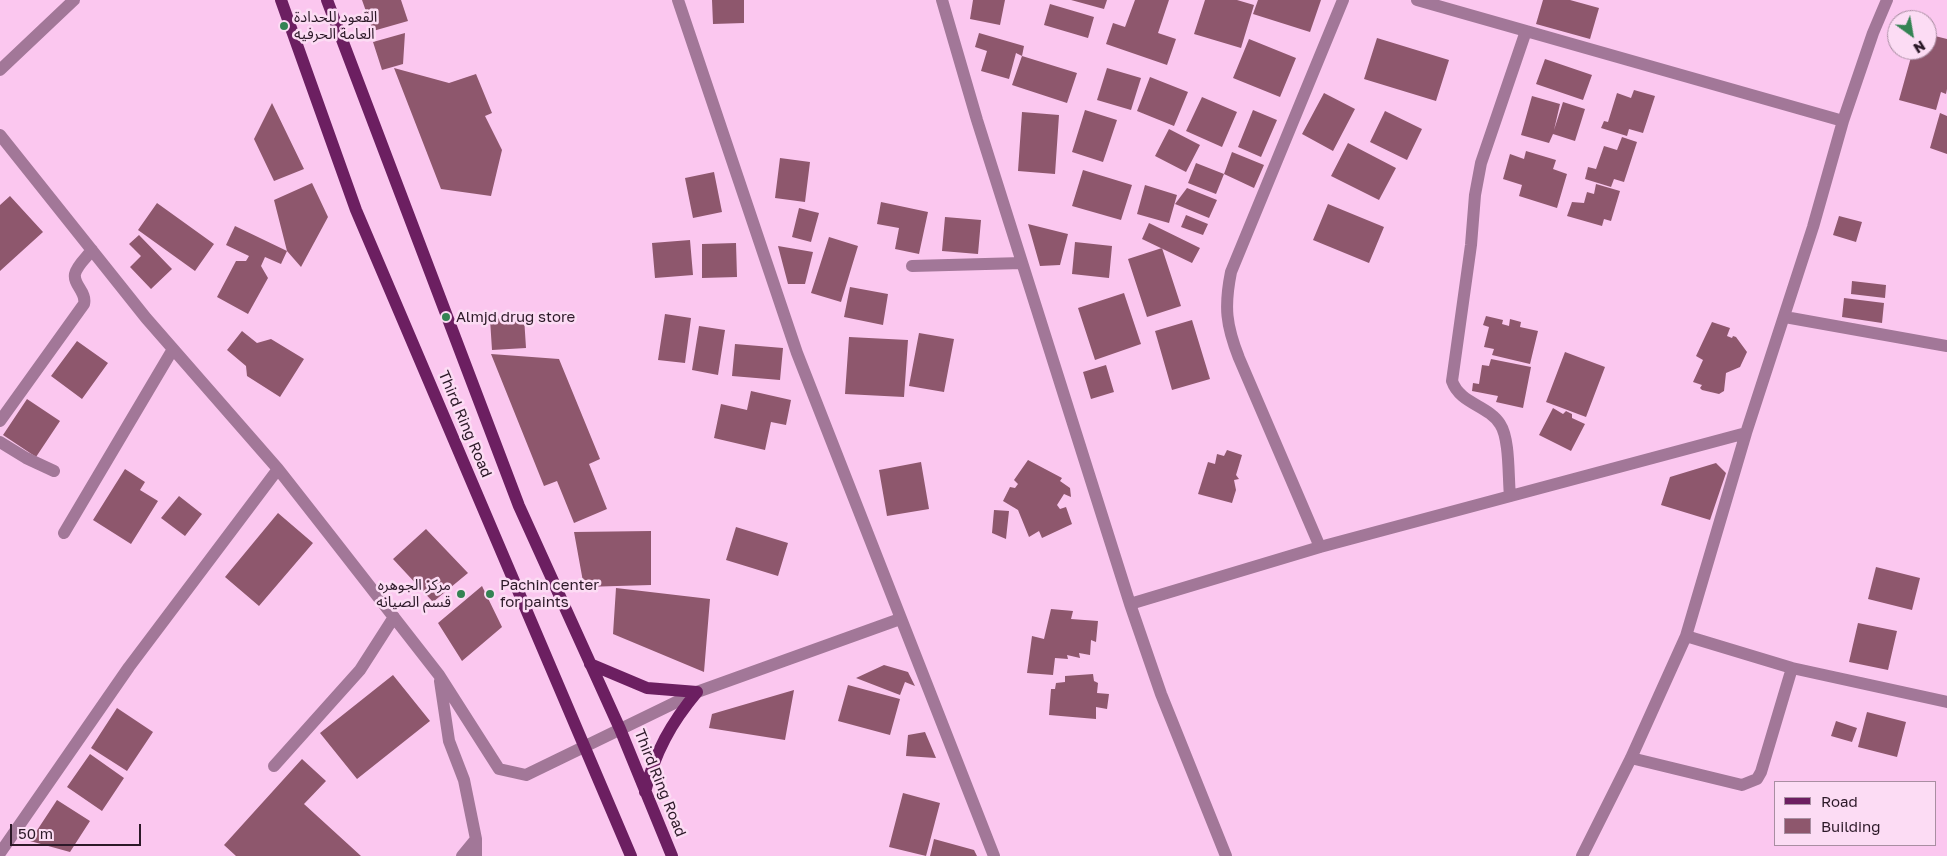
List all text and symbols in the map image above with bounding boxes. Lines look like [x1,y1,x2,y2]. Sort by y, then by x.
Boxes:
place label: القعود للحدادة العامة الحرفيه [294,8,377,43]
north arrow [1887,10,1937,60]
marker: القعود للحدادة العامة الحرفيه [278,20,290,32]
text: N [1911,37,1929,57]
place label: Almjd drug store [456,308,575,326]
marker: Almjd drug store [440,311,452,323]
street label: Third Ring Road [434,368,496,480]
place label: مركز الجوهره قسم الصيانه [376,576,451,611]
place label: Pachin center for paints [500,576,599,611]
marker: مركز الجوهره قسم الصيانه [455,588,467,600]
marker: Pachin center for paints [484,588,496,600]
street label: Third Ring Road [630,727,690,839]
legend [1774,781,1937,846]
text: Road [1821,792,1858,810]
scale bar [12,814,144,846]
text: Building [1821,817,1881,835]
text: 50 m [18,824,53,842]

